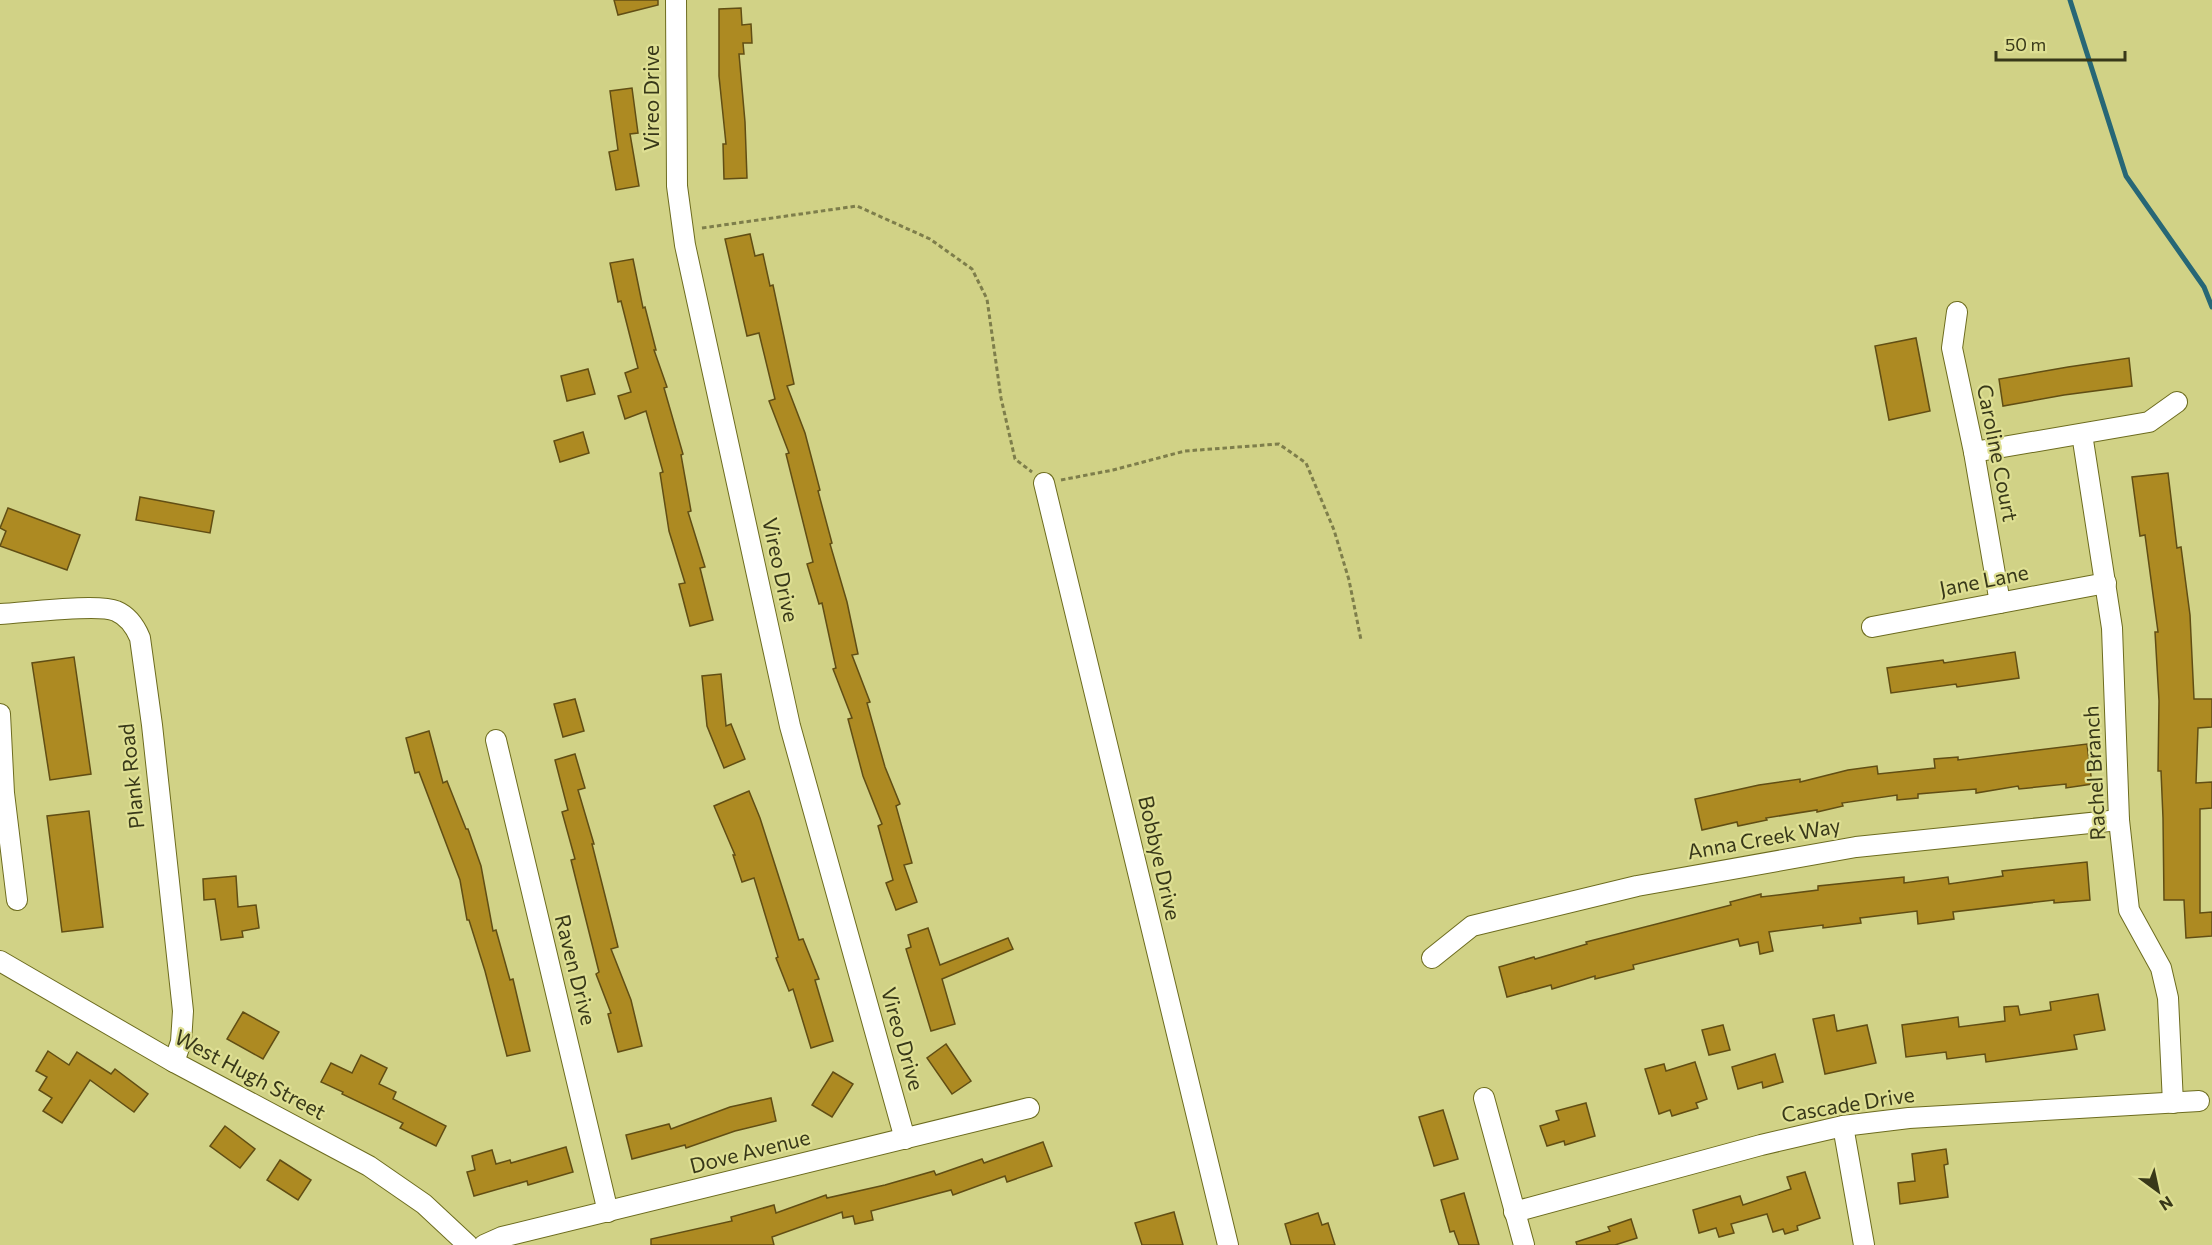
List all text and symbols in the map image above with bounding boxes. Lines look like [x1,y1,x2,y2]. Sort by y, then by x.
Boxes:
scale bar [1996,24,2125,62]
text: 50 m [2005,33,2046,55]
street label: Vireo Drive [638,45,663,151]
street label: Caroline Court [1973,382,2024,524]
street label: Vireo Drive [758,515,805,624]
street label: Jane Lane [1937,559,2030,600]
street label: Rachel Branch [2077,705,2110,841]
street label: Plank Road [113,722,148,830]
street label: Bobbye Drive [1134,793,1187,922]
street label: Anna Creek Way [1685,812,1843,863]
street label: Raven Drive [551,912,602,1027]
street label: Vireo Drive [877,984,930,1093]
street label: West Hugh Street [171,1023,330,1124]
street label: Cascade Drive [1780,1081,1916,1126]
street label: Dove Avenue [687,1124,812,1178]
north arrow [2128,1161,2188,1221]
text: N [2156,1193,2177,1215]

